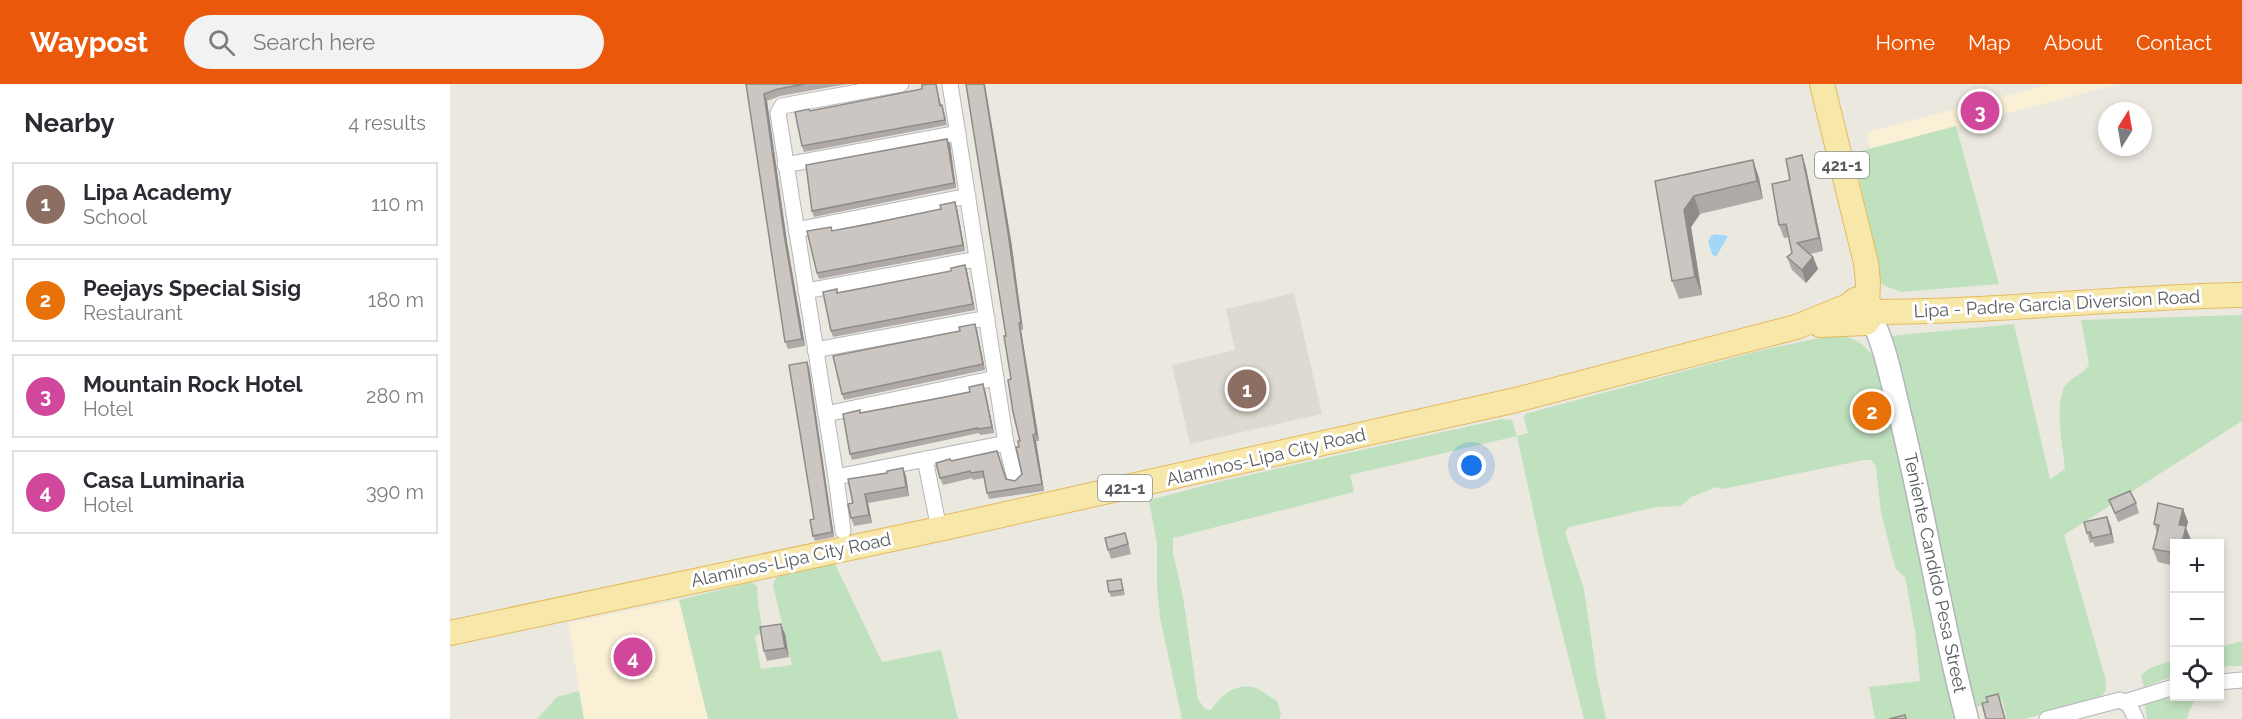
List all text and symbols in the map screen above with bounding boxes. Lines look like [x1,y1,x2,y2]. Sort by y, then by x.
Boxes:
search box [184,15,604,69]
text: Waypost [30,26,148,59]
icon: search [205,26,238,59]
text: Search here [253,29,375,55]
text: Home [1876,30,1935,55]
text: Map [1968,30,2011,55]
text: About [2044,30,2103,55]
text: Contact [2136,30,2212,55]
pin: 3 [1960,88,2000,134]
north arrow [2098,102,2152,156]
text: Nearby [24,108,114,138]
text: 4 results [348,111,426,135]
road number: 421-1 [1815,152,1869,178]
text: Lipa Academy [83,179,232,205]
text: 1 [41,192,50,216]
text: 110 m [371,192,424,216]
text: School [83,205,147,229]
text: Peejays Special Sisig [83,275,301,301]
street label: Lipa - Padre Garcia Diversion Road [1913,286,2201,321]
text: 2 [40,288,51,312]
text: 180 m [368,288,424,312]
text: Restaurant [83,301,183,325]
pin: 1 [1228,366,1266,412]
text: Mountain Rock Hotel [83,371,303,397]
text: 3 [40,384,51,408]
text: 280 m [366,384,424,408]
pin: 2 [1852,388,1892,434]
text: Hotel [83,397,133,421]
street label: Alaminos-Lipa City Road [1164,423,1368,490]
your location [1457,451,1486,480]
street label: Teniente Candido Pesa Street [1900,451,1971,695]
text: Casa Luminaria [83,467,245,493]
road number: 421-1 [1098,475,1152,501]
text: 4 [40,480,51,504]
text: 390 m [366,480,424,504]
text: Hotel [83,493,133,517]
street label: Alaminos-Lipa City Road [689,528,893,591]
map controls [2170,539,2224,701]
button: + [2170,539,2224,593]
button: − [2170,593,2224,647]
pin: 4 [614,634,652,680]
button: locate [2170,647,2224,701]

